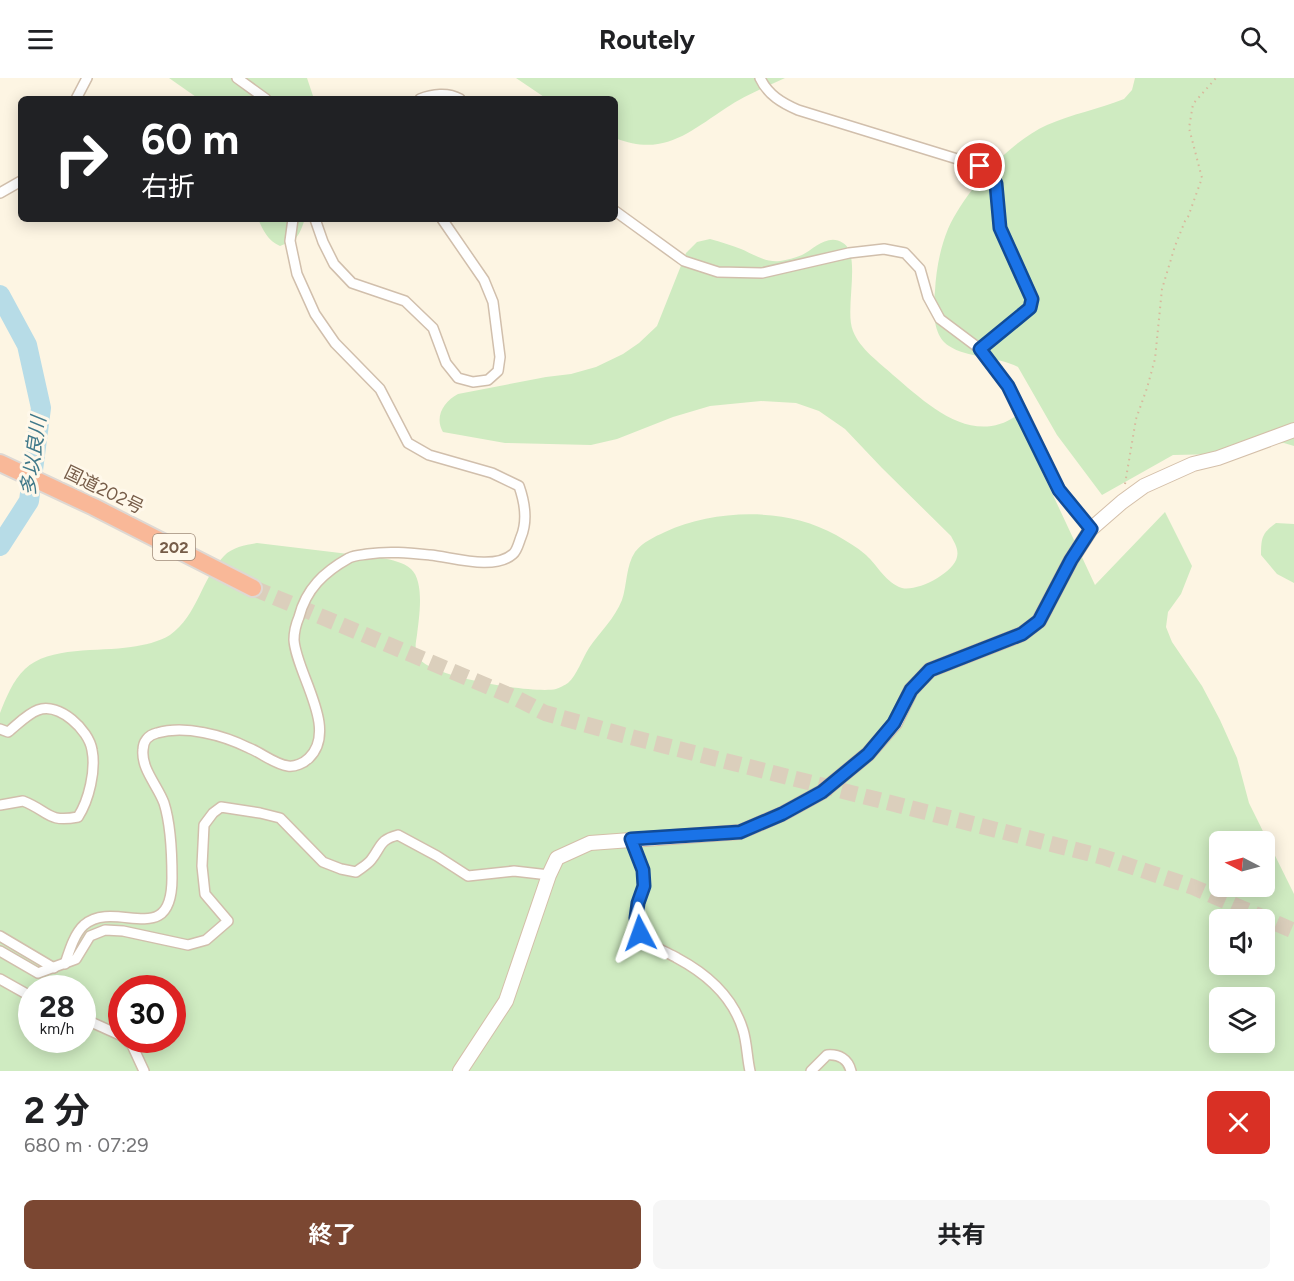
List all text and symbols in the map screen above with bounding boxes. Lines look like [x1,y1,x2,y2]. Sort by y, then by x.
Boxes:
icon: menu [24,23,57,56]
text: Routely [599,23,695,56]
icon: search [1237,23,1270,56]
text: 60 m [141,114,239,165]
icon: right [42,120,120,198]
pin [954,140,1005,191]
icon: arrive [963,149,996,182]
text: 右折 [141,170,195,203]
water label: 多以良川 [16,413,51,497]
street label: 国道202号 [61,461,147,519]
road number: 202 [153,534,195,560]
north arrow [1209,831,1275,897]
map controls [1209,831,1275,1053]
position arrow [608,901,672,965]
button: sound [1209,909,1275,975]
speed limit sign: 30 [108,975,186,1053]
button: layers [1209,987,1275,1053]
text: 28 [39,988,75,1025]
text: km/h [40,1020,74,1038]
text: 2 分 [24,1089,89,1132]
button: close [1207,1091,1270,1154]
text: 680 m · 07:29 [24,1133,148,1157]
button: 終了 [24,1200,641,1269]
button: 共有 [653,1200,1270,1269]

